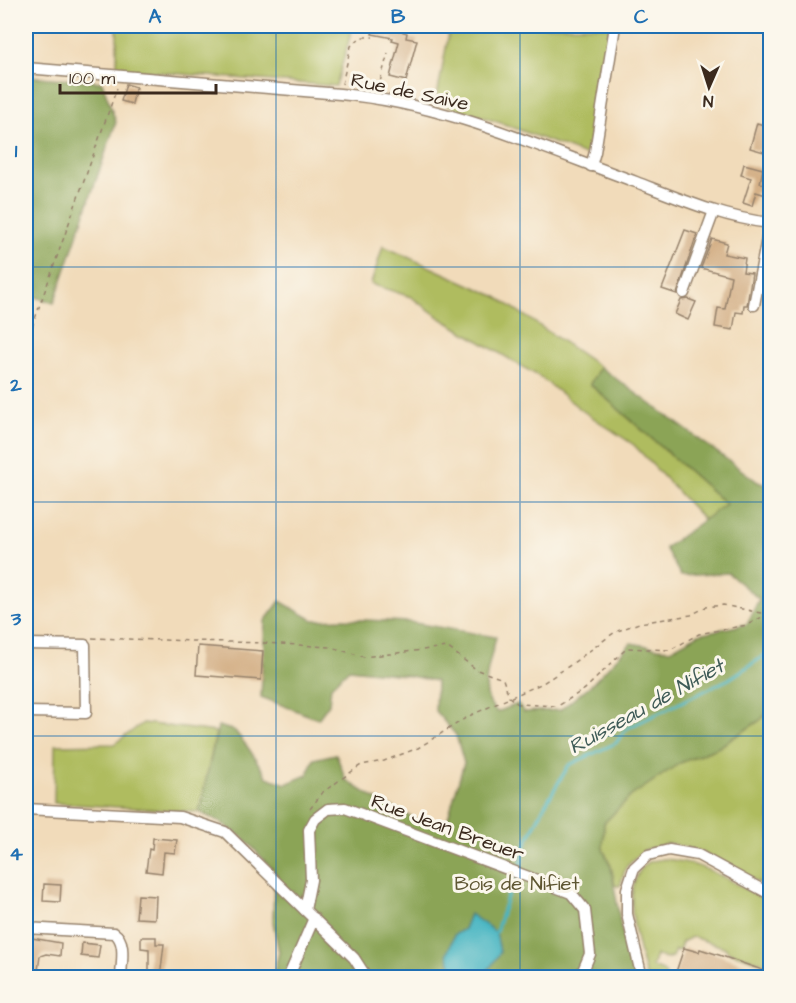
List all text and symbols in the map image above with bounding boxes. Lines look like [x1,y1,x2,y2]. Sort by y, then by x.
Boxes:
text: A [149,3,162,31]
text: B [391,3,406,31]
text: C [634,3,649,31]
scale bar [60,57,216,95]
north arrow [679,57,739,117]
text: 100 m [69,66,115,91]
street label: Rue de Saive [348,66,471,118]
text: N [703,90,714,112]
text: 1 [15,137,18,165]
text: 2 [9,371,22,399]
text: 3 [10,605,22,633]
water label: Ruisseau de Nifiet [563,651,731,761]
street label: Rue Jean Breuer [367,787,528,869]
text: 4 [9,840,23,868]
park label: Bois de Nifiet [455,870,580,898]

